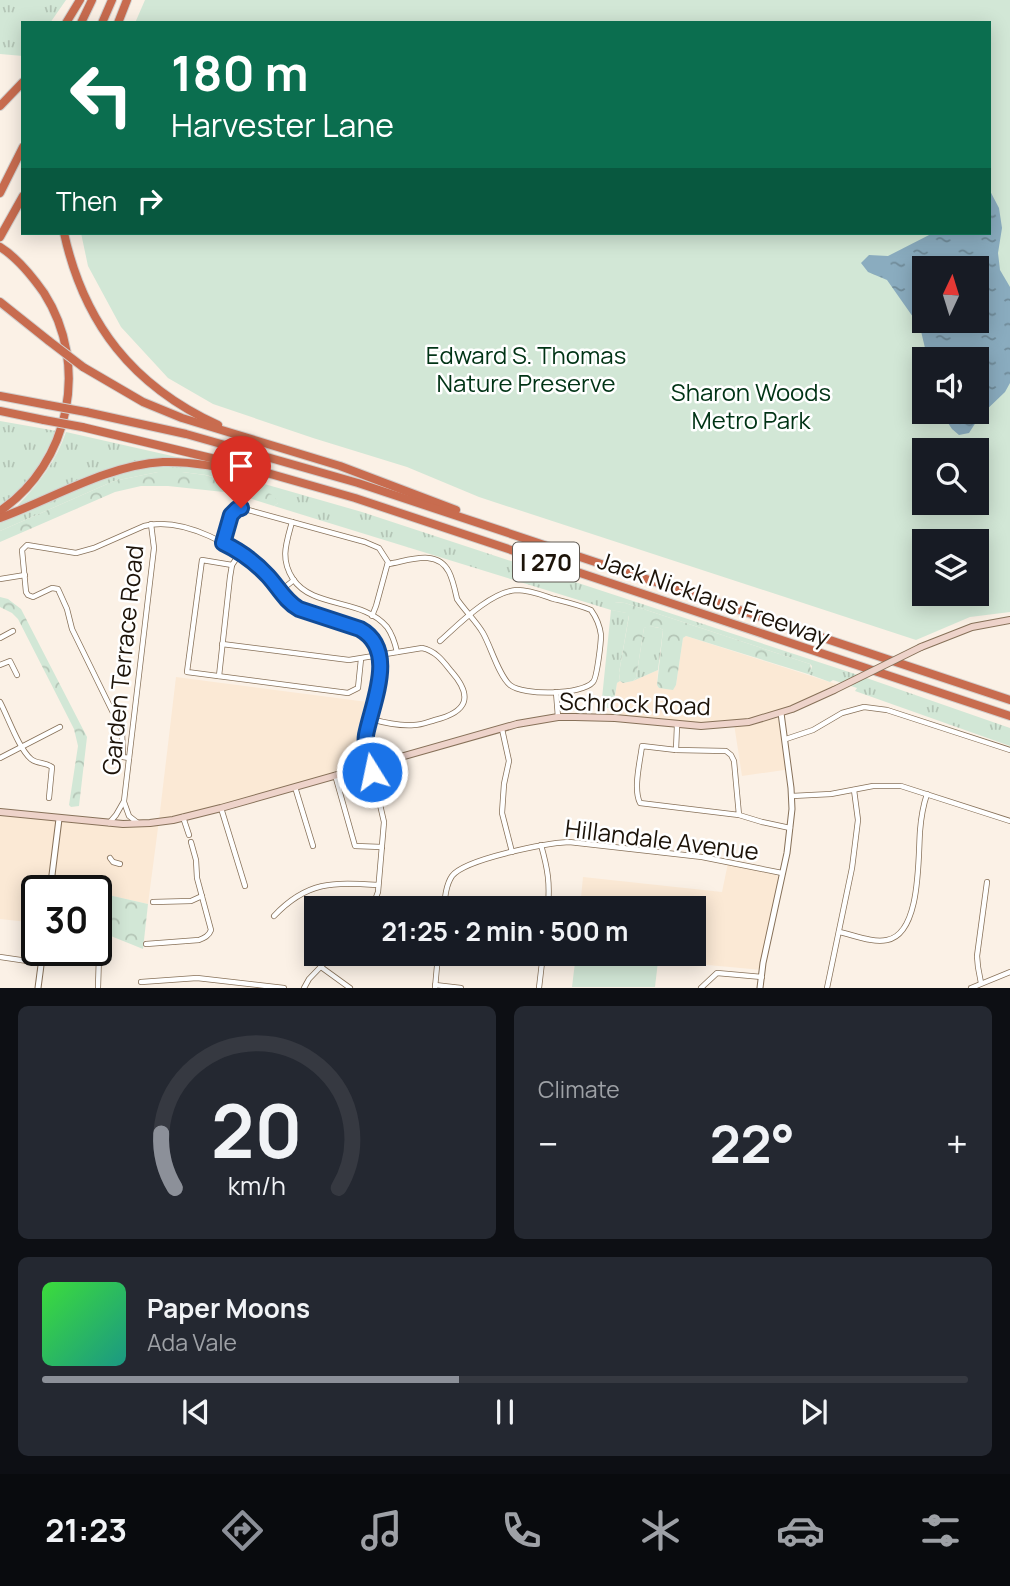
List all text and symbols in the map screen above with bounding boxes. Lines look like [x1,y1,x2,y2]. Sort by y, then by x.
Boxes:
text: 180 m [171,39,309,106]
icon: left [56,49,147,140]
text: Harvester Lane [171,103,394,147]
icon: right [131,182,169,220]
text: Then [56,183,117,219]
north arrow [912,256,989,332]
map controls [912,256,989,606]
park label: Edward S. Thomas Nature Preserve [426,338,626,399]
button: sound [912,347,989,424]
park label: Sharon Woods Metro Park [671,375,831,436]
pin [211,436,271,508]
button: search [912,438,989,515]
icon: arrive [222,447,260,485]
button: layers [912,529,989,606]
road number: I 270 [513,542,579,582]
street label: Garden Terrace Road [94,543,150,777]
street label: Jack Nicklaus Freeway [594,543,835,653]
street label: Schrock Road [559,684,711,722]
position arrow [335,735,409,809]
street label: Hillandale Avenue [563,811,761,867]
speed limit sign: 30 [21,875,112,966]
text: 21:25 · 2 min · 500 m [382,913,628,949]
text: Climate [538,1073,620,1105]
text: 20 [211,1081,303,1181]
text: 22° [710,1108,795,1179]
text: − [538,1117,559,1169]
text: + [946,1117,968,1169]
text: km/h [228,1168,286,1203]
text: Paper Moons [147,1290,310,1326]
text: Ada Vale [147,1326,237,1358]
icon: previous [177,1393,215,1431]
icon: pause [486,1393,524,1431]
icon: next [795,1393,833,1431]
icon: directions [218,1506,267,1555]
icon: music [357,1506,406,1555]
icon: phone [497,1506,546,1555]
icon: climate [636,1506,685,1555]
icon: car [776,1506,825,1555]
icon: filters [916,1506,965,1555]
text: 21:23 [45,1508,127,1552]

